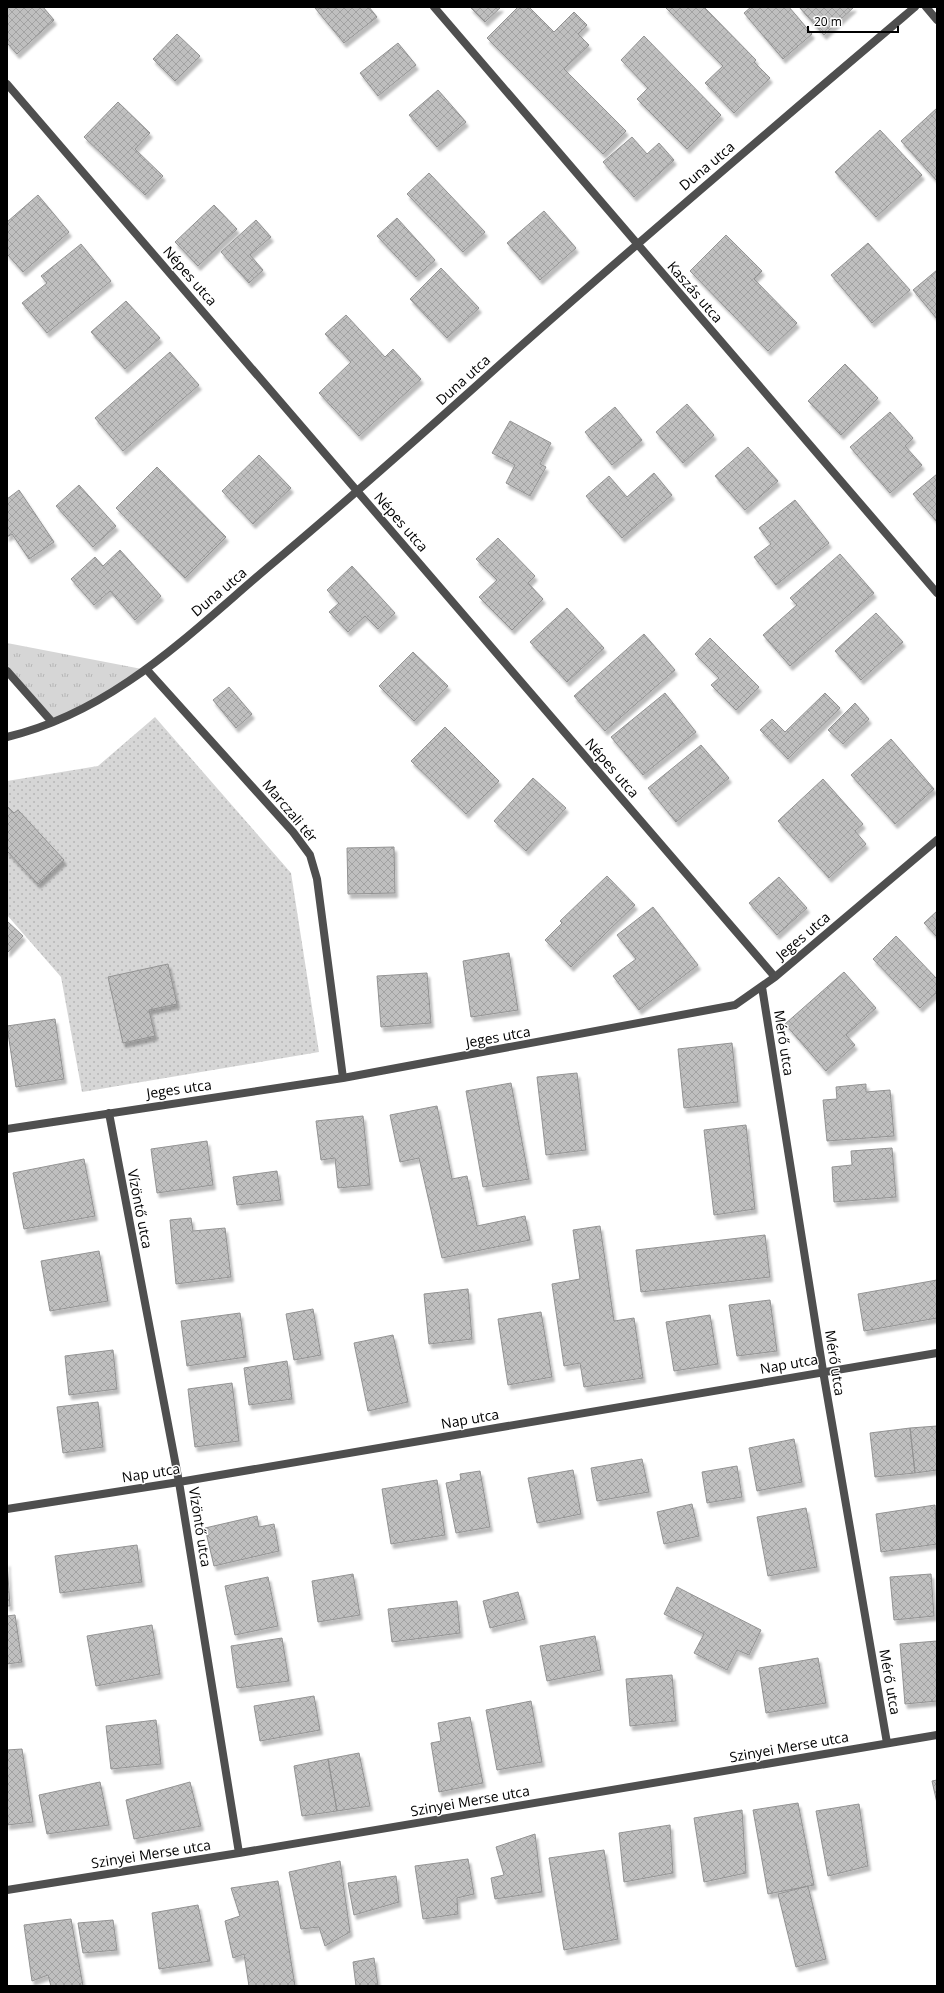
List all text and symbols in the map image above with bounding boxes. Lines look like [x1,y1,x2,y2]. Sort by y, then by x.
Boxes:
scale bar [808,8,898,34]
text: 20 m [814,13,842,30]
street label: Duna utca [675,137,738,194]
street label: Népes utca [159,242,222,310]
street label: Kaszás utca [663,257,727,326]
street label: Duna utca [431,350,494,409]
street label: Népes utca [370,488,433,556]
street label: Duna utca [187,563,250,620]
street label: Népes utca [581,734,644,802]
street label: Marczali tér [259,775,322,846]
street label: Jeges utca [770,907,834,965]
street label: Mérő utca [770,1009,799,1077]
street label: Jeges utca [462,1021,532,1052]
street label: Jeges utca [143,1075,213,1103]
street label: Vízöntő utca [123,1168,158,1250]
street label: Mérő utca [821,1329,850,1397]
street label: Nap utca [758,1349,819,1378]
street label: Nap utca [439,1404,500,1433]
street label: Nap utca [120,1459,181,1486]
street label: Vízöntő utca [185,1486,216,1568]
street label: Mérő utca [875,1648,906,1716]
street label: Szinyei Merse utca [728,1727,850,1766]
street label: Szinyei Merse utca [409,1781,531,1820]
street label: Szinyei Merse utca [90,1835,212,1872]

